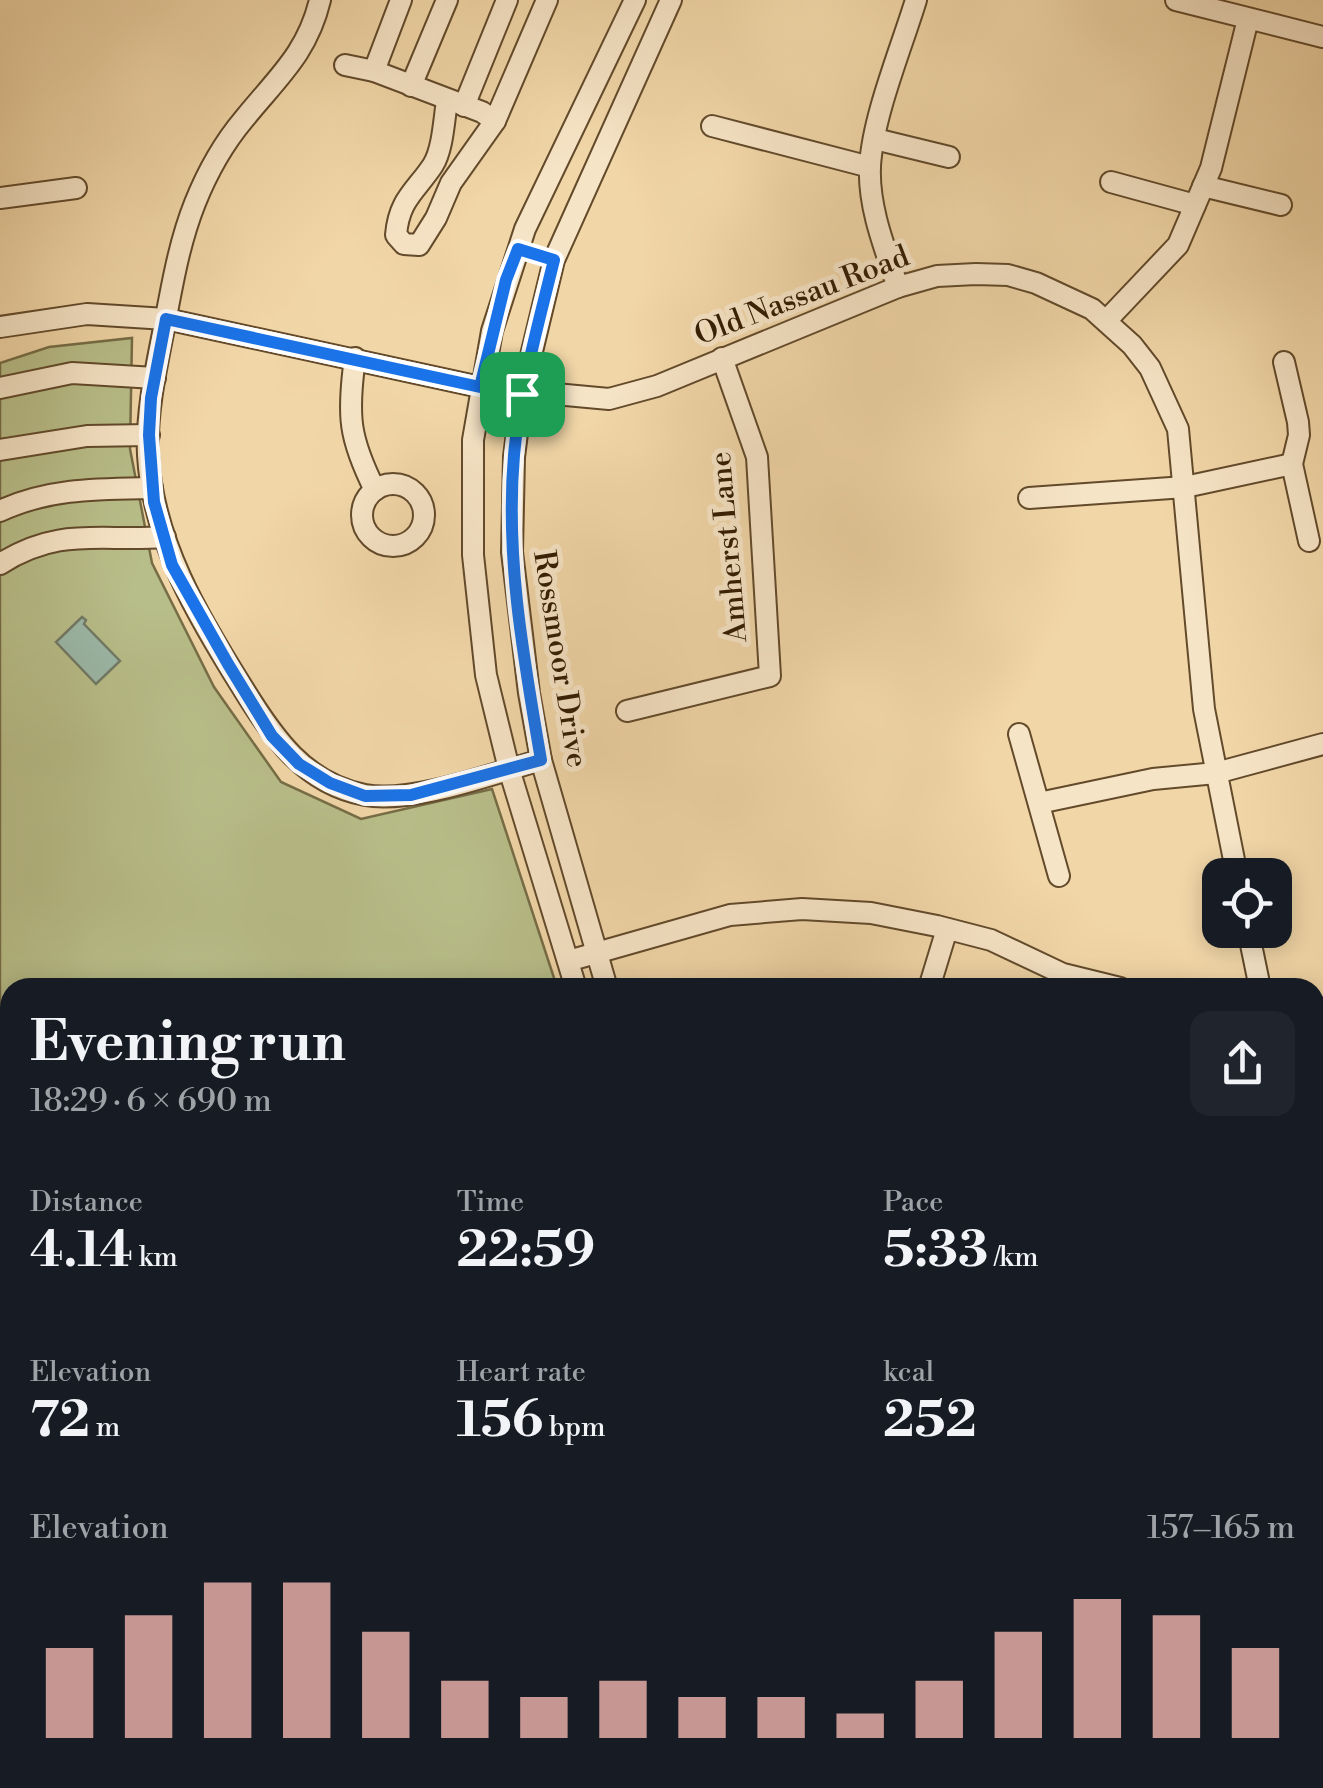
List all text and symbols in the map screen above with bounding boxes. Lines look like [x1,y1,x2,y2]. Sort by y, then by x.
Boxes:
street label: Old Nassau Road [689,238,915,354]
pin [480,352,565,437]
icon: arrive [495,367,550,422]
street label: Amherst Lane [702,450,756,645]
street label: Rossmoor Drive [524,548,596,770]
map controls [1202,858,1292,948]
button: locate [1202,858,1292,948]
text: Evening run [30,1009,346,1078]
button: share [1190,1011,1295,1116]
text: 18:29 · 6 × 690 m [30,1081,272,1121]
text: Distance [30,1185,143,1220]
text: Time [457,1185,524,1220]
text: Pace [883,1185,943,1220]
text: 4.14 [30,1220,133,1282]
text: 22:59 [457,1220,595,1282]
text: 5:33 [883,1220,988,1282]
text: km [133,1240,178,1275]
text: /km [988,1240,1038,1275]
text: Elevation [30,1355,151,1390]
text: Heart rate [457,1355,586,1390]
text: kcal [883,1355,934,1390]
text: 72 [30,1390,90,1452]
text: 156 [457,1390,543,1452]
text: 252 [883,1390,977,1452]
text: m [90,1410,120,1445]
text: bpm [543,1410,606,1445]
text: Elevation [30,1508,169,1548]
text: 157–165 m [1147,1508,1295,1548]

